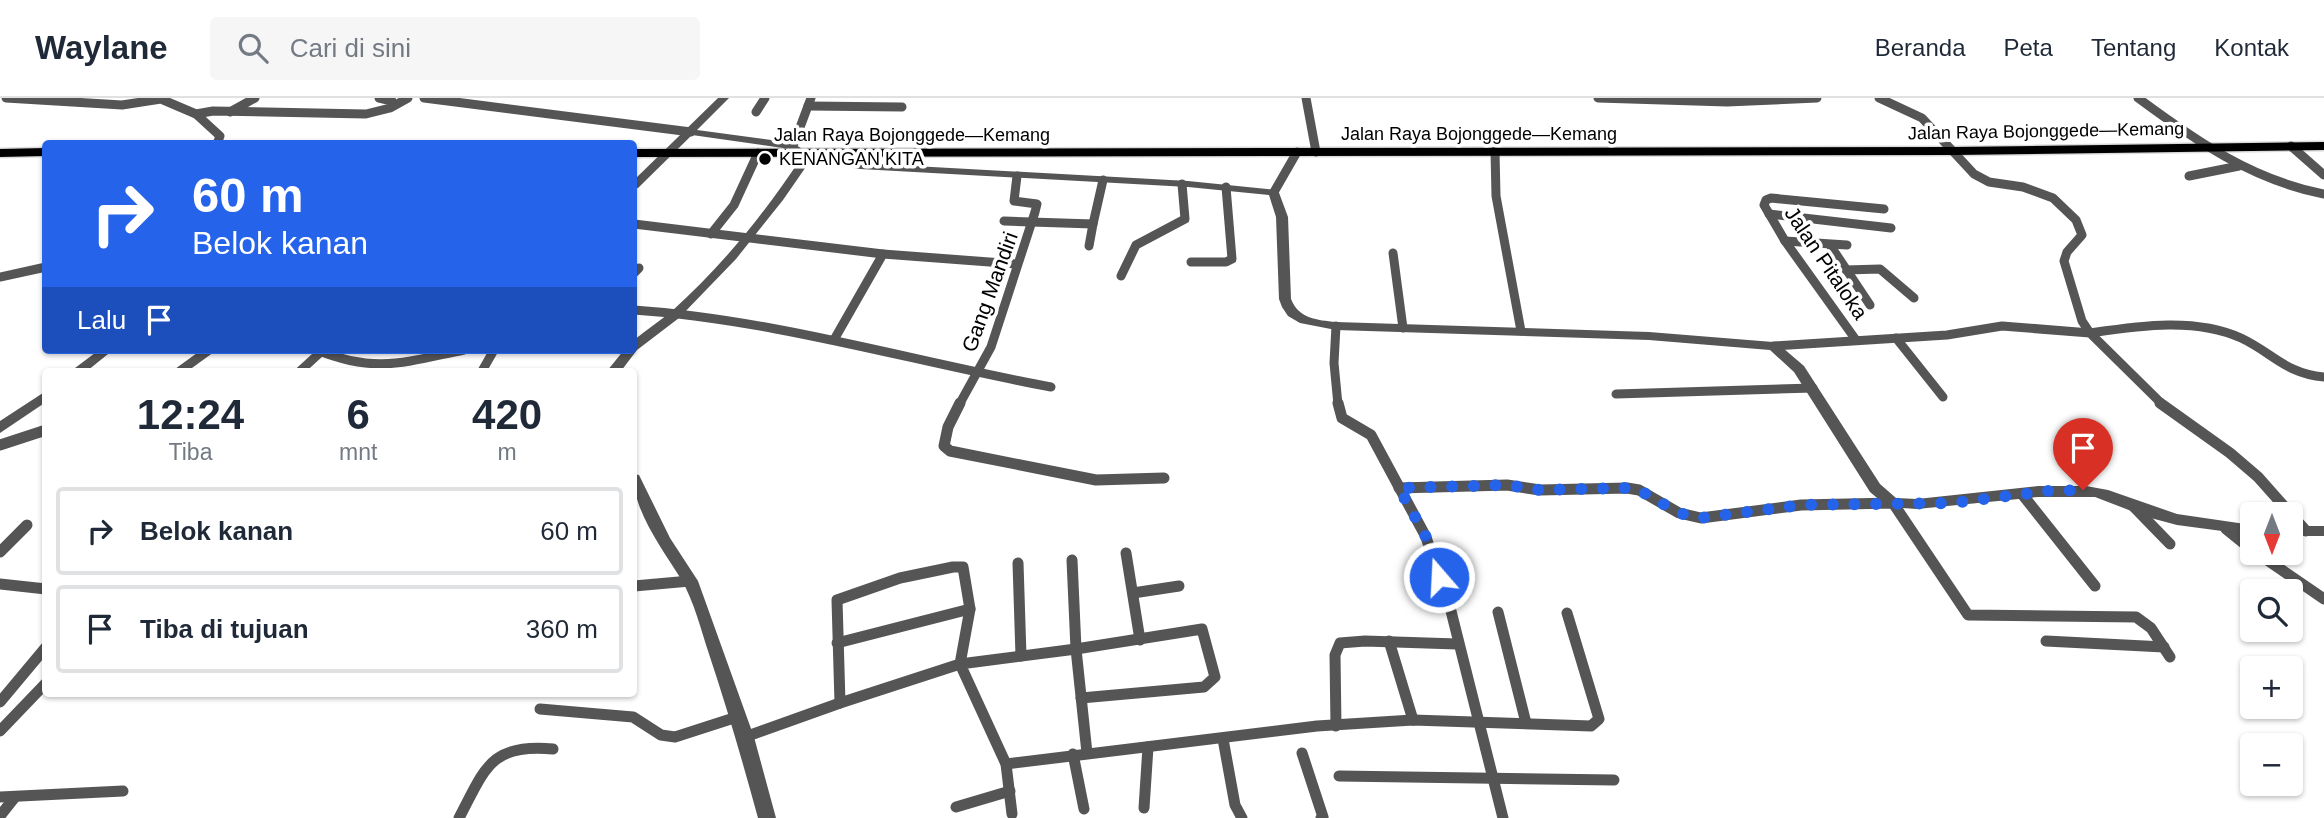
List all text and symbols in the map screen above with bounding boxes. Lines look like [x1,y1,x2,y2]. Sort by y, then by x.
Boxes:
search box [210,17,700,80]
text: Waylane [35,29,168,66]
icon: search [234,29,272,67]
text: Cari di sini [290,33,411,63]
text: Beranda [1875,34,1966,61]
text: Peta [2004,34,2053,61]
text: Tentang [2091,34,2176,61]
text: Kontak [2214,34,2289,61]
street label: Jalan Raya Bojonggede—Kemang [1908,119,2184,143]
street label: Jalan Raya Bojonggede—Kemang [1341,124,1617,144]
street label: Jalan Raya Bojonggede—Kemang [774,125,1050,145]
place label: KENANGAN KITA [779,149,924,169]
marker: KENANGAN KITA [757,151,773,167]
icon: right [77,168,168,259]
text: 60 m [192,168,304,222]
street label: Jalan Pitaloka [1780,202,1873,324]
text: Belok kanan [192,225,368,261]
street label: Gang Mandiri [957,229,1022,355]
icon: arrive [140,301,178,339]
text: Lalu [77,305,126,335]
text: 12:24 [137,391,244,438]
text: 6 [346,391,370,438]
text: 420 [472,391,542,438]
pin [2053,418,2113,490]
icon: arrive [2064,429,2102,467]
text: Tiba [169,439,212,465]
text: mnt [339,439,377,465]
text: m [498,439,517,465]
north arrow [2240,502,2303,565]
map controls [2240,502,2303,796]
icon: right [81,512,119,550]
text: Belok kanan [140,516,293,546]
text: 60 m [540,516,598,546]
position arrow [1402,540,1476,614]
button: search [2240,579,2303,642]
icon: arrive [81,610,119,648]
text: Tiba di tujuan [140,614,309,644]
text: 360 m [526,614,598,644]
button: + [2240,656,2303,719]
button: − [2240,733,2303,796]

